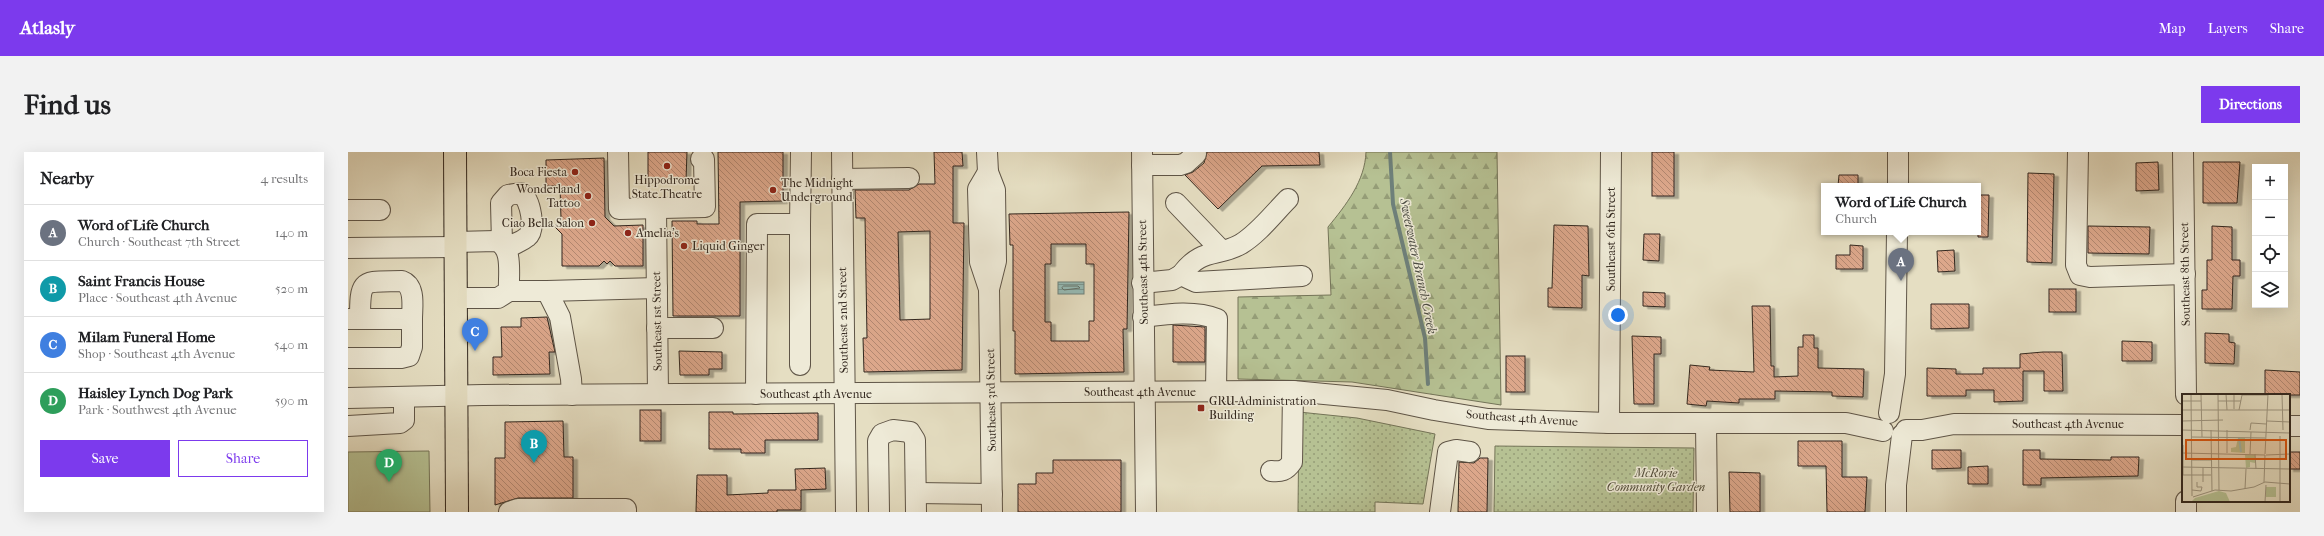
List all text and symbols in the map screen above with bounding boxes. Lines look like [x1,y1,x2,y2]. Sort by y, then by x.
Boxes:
text: Atlasly [20,17,75,39]
text: Map [2159,20,2186,37]
text: Layers [2208,20,2248,37]
text: Share [2270,20,2304,37]
button: Directions [2201,86,2300,123]
text: Find us [24,88,111,121]
marker: Hippodrome State Theatre [662,161,672,171]
map controls [2252,164,2288,308]
button: + [2252,164,2288,200]
place label: Boca Fiesta [510,165,567,179]
marker: Boca Fiesta [570,167,580,177]
text: Nearby [40,168,94,188]
text: 4 results [261,171,308,186]
place label: Hippodrome State Theatre [632,173,702,201]
place label: The Midnight Underground [781,176,854,204]
place label: Wonderland Tattoo [515,182,580,210]
popup [1821,183,1981,235]
marker: The Midnight Underground [768,185,778,195]
street label: Southeast 6th Street [1604,186,1618,291]
marker: Wonderland Tattoo [583,191,593,201]
text: Word of Life Church [1835,193,1967,211]
water label: Sweetwater Branch Creek [1397,196,1440,336]
button: − [2252,200,2288,236]
text: Church [1835,211,1877,226]
text: Word of Life Church [78,216,209,234]
place label: Ciao Bella Salon [502,216,584,230]
marker: Ciao Bella Salon [587,218,597,228]
street label: Southeast 4th Street [1135,219,1151,325]
street label: Southeast 8th Street [2177,221,2193,326]
text: A [49,225,57,240]
text: 140 m [275,225,308,240]
place label: Amelia’s [635,226,679,240]
marker: Amelia’s [623,228,633,238]
text: Church · Southeast 7th Street [78,234,240,249]
button: locate [2252,236,2288,272]
place label: Liquid Ginger [692,239,766,253]
marker: Liquid Ginger [679,241,689,251]
pin: A [1888,248,1914,281]
street label: Southeast 2nd Street [835,266,851,373]
street label: Southeast 1st Street [649,270,665,371]
text: Saint Francis House [78,272,205,290]
button: layers [2252,272,2288,308]
text: B [49,281,57,296]
text: 520 m [275,281,308,296]
text: Place · Southeast 4th Avenue [78,290,237,305]
your location [1608,305,1628,325]
pin: C [462,318,488,351]
text: Milam Funeral Home [78,328,215,346]
text: C [49,337,57,352]
text: 540 m [274,337,308,352]
text: Shop · Southeast 4th Avenue [78,346,235,361]
street label: Southeast 3rd Street [983,348,999,452]
text: Haisley Lynch Dog Park [78,384,233,402]
street label: Southeast 4th Avenue [1084,385,1196,399]
street label: Southeast 4th Avenue [760,387,872,401]
text: D [48,393,58,408]
text: 590 m [275,393,308,408]
place label: GRU Administration Building [1209,394,1316,422]
inset map [2182,394,2290,502]
text: Park · Southwest 4th Avenue [78,402,237,417]
marker: GRU Administration Building [1196,403,1206,413]
street label: Southeast 4th Avenue [1466,407,1578,429]
street label: Southeast 4th Avenue [2012,417,2124,431]
pin: B [521,430,547,463]
button: Save [40,440,170,477]
button: Share [178,440,308,477]
pin: D [376,449,402,482]
park label: McRorie Community Garden [1607,466,1706,494]

